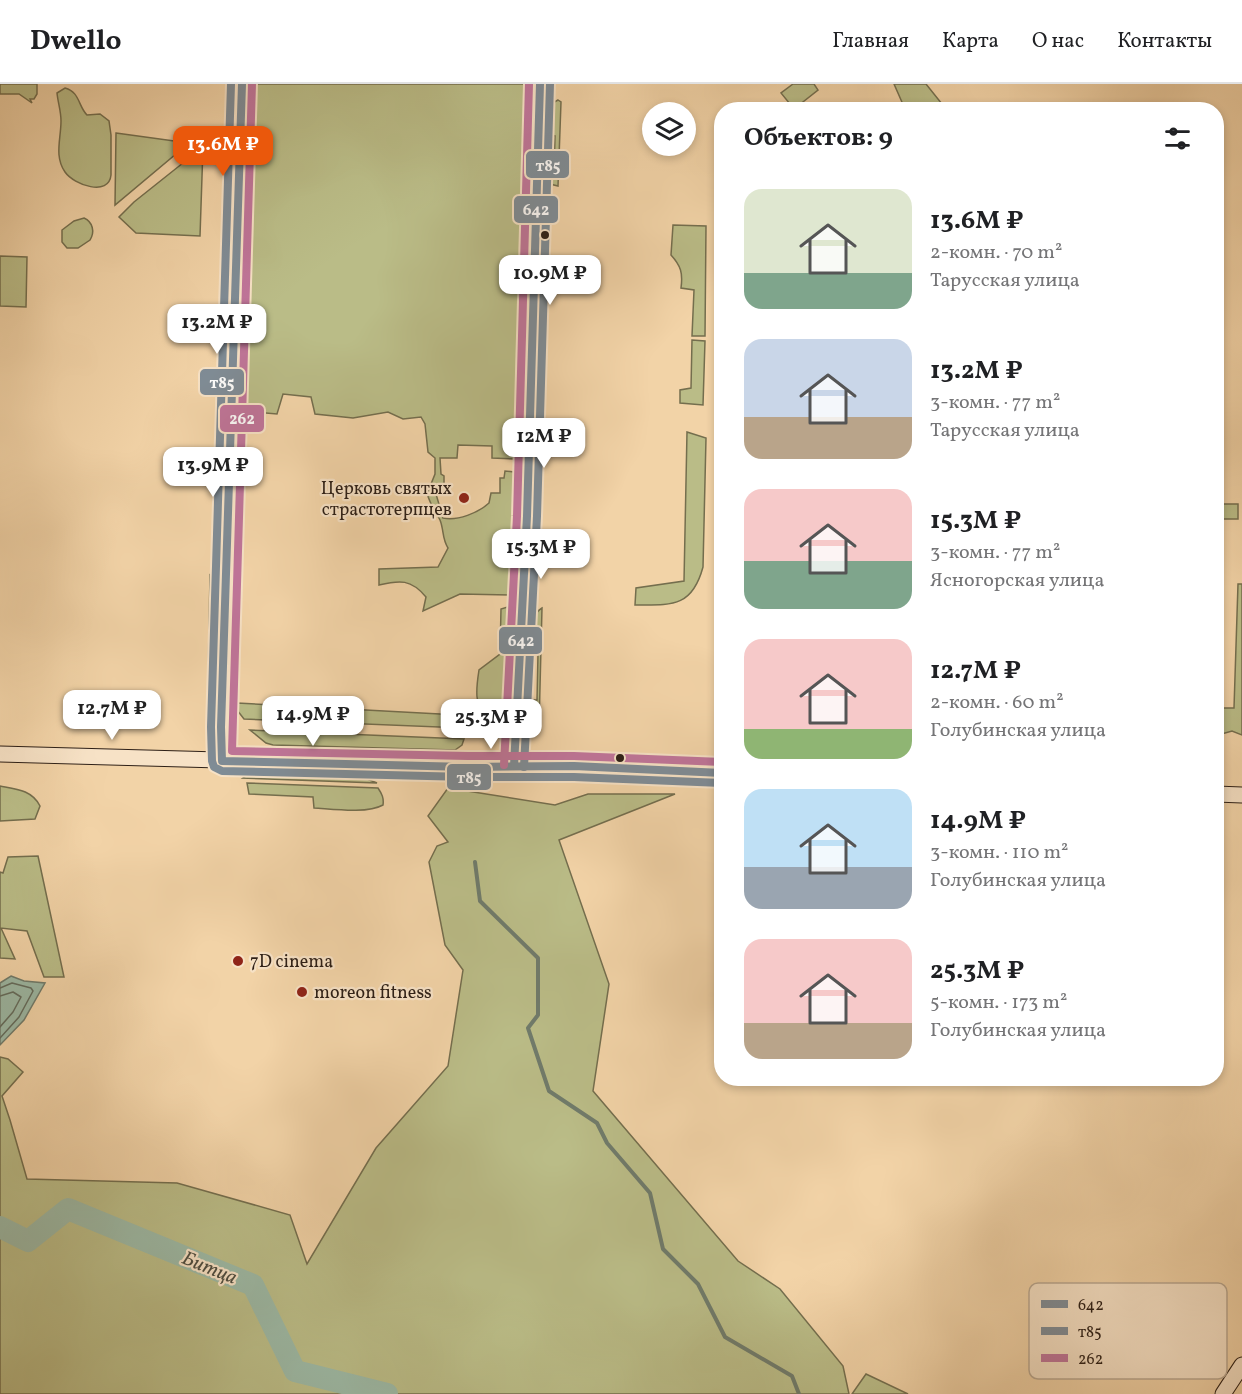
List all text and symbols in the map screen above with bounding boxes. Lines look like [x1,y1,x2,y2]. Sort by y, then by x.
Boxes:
text: Dwello [30,22,122,61]
text: Главная [832,27,909,56]
text: Карта [942,27,999,56]
text: О нас [1032,27,1084,56]
text: Контакты [1117,27,1212,56]
map controls [642,102,696,156]
button: layers [642,102,696,156]
text: Объектов: 9 [744,120,893,156]
icon: filters [1161,122,1194,155]
pin: 13.6M ₽ [168,126,278,177]
text: 13.6M ₽ [187,131,259,159]
line badge: т85 [525,150,570,179]
text: т85 [536,156,561,178]
line badge: 642 [513,195,559,224]
text: 642 [523,200,549,222]
text: 13.6M ₽ [930,203,1024,239]
icon: home [792,213,864,285]
unlabelled marker [539,229,551,241]
text: 2-комн. · 70 m² [930,239,1062,267]
pin: 10.9M ₽ [495,255,605,306]
text: 10.9M ₽ [513,260,587,288]
text: Тарусская улица [930,267,1080,295]
pin: 13.2M ₽ [162,304,272,355]
text: 13.2M ₽ [181,309,253,337]
text: 13.2M ₽ [930,353,1023,389]
icon: home [792,363,864,435]
line badge: т85 [199,368,245,396]
text: т85 [210,373,235,395]
text: 3-комн. · 77 m² [930,389,1060,417]
line badge: 262 [219,404,265,433]
text: 262 [229,409,255,431]
text: Тарусская улица [930,417,1080,445]
pin: 12M ₽ [502,418,586,469]
text: 12M ₽ [516,423,572,451]
pin: 13.9M ₽ [158,447,268,498]
text: 13.9M ₽ [177,452,249,480]
place label: Церковь святых страстотерпцев [321,477,452,523]
marker: Церковь святых страстотерпцев [457,491,471,505]
text: 15.3M ₽ [930,503,1021,539]
icon: home [792,513,864,585]
pin: 15.3M ₽ [486,529,596,580]
text: 15.3M ₽ [506,534,576,562]
text: 3-комн. · 77 m² [930,539,1060,567]
text: Ясногорская улица [930,567,1104,595]
line badge: 642 [498,626,543,655]
text: 642 [508,631,534,653]
text: 12.7M ₽ [930,653,1021,689]
icon: home [792,663,864,735]
text: 2-комн. · 60 m² [930,689,1064,717]
pin: 12.7M ₽ [57,690,167,741]
text: 12.7M ₽ [77,695,147,723]
pin: 14.9M ₽ [258,696,368,747]
pin: 25.3M ₽ [436,699,546,750]
text: 14.9M ₽ [276,701,350,729]
text: 25.3M ₽ [455,704,527,732]
text: Голубинская улица [930,717,1106,745]
unlabelled marker [614,752,626,764]
line badge: т85 [446,763,492,791]
text: т85 [457,768,482,790]
text: 14.9M ₽ [930,803,1026,839]
icon: home [792,813,864,885]
text: 3-комн. · 110 m² [930,839,1069,867]
text: Голубинская улица [930,867,1106,895]
place label: 7D cinema [250,950,333,975]
text: 25.3M ₽ [930,953,1024,989]
marker: 7D cinema [231,954,245,968]
icon: home [792,963,864,1035]
place label: moreon fitness [314,981,432,1006]
marker: moreon fitness [295,985,309,999]
text: 5-комн. · 173 m² [930,989,1067,1017]
text: Голубинская улица [930,1017,1106,1045]
water label: Битца [178,1245,241,1292]
legend [1029,1283,1227,1379]
text: 642 [1078,1295,1104,1317]
text: т85 [1078,1322,1102,1344]
text: 262 [1078,1349,1103,1371]

